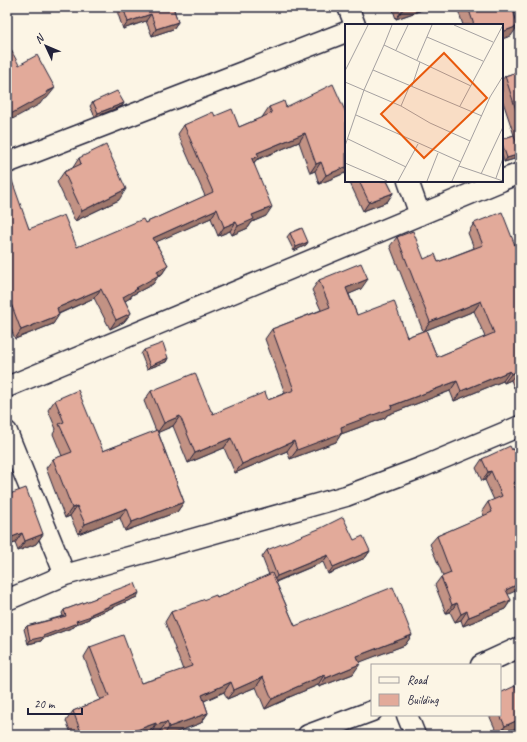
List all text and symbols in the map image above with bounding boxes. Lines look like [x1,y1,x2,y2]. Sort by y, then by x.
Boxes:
inset map [345,24,503,182]
north arrow [26,26,66,66]
text: N [31,30,48,46]
legend [371,664,501,716]
text: Road [407,672,429,688]
scale bar [28,690,82,716]
text: Building [407,692,439,708]
text: 20 m [34,696,56,712]

